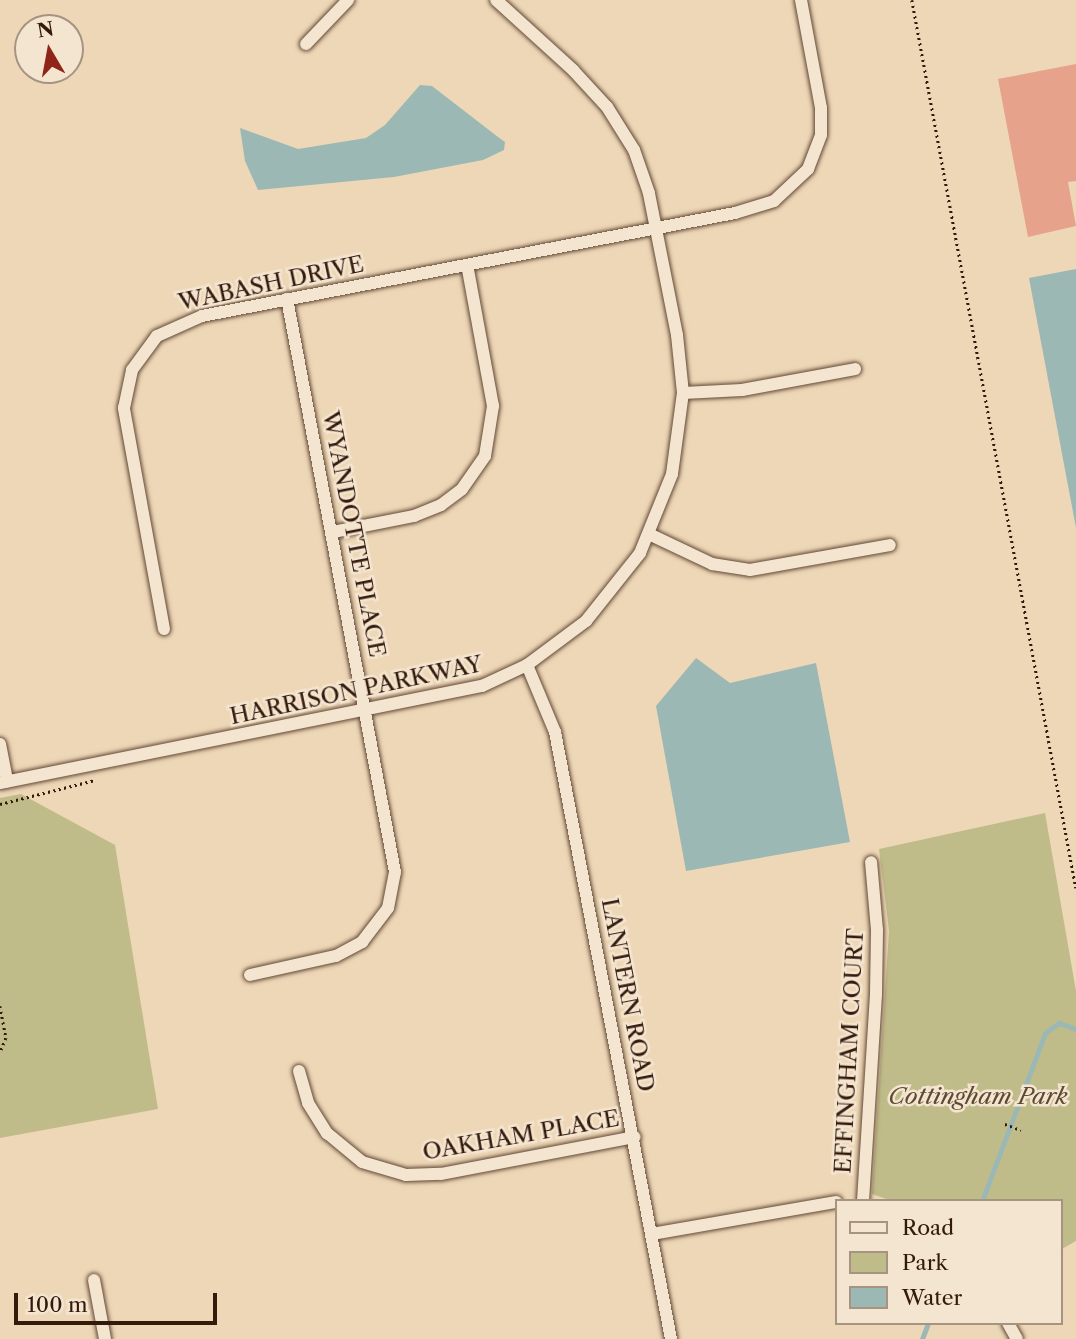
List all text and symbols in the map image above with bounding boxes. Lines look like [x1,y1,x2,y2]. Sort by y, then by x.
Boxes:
north arrow [14,14,84,84]
text: N [35,17,56,43]
street label: WABASH DRIVE [176,250,366,316]
street label: WYANDOTTE PLACE [317,409,391,659]
street label: HARRISON PARKWAY [227,650,485,730]
street label: LANTERN ROAD [596,896,660,1094]
street label: EFFINGHAM COURT [829,928,869,1174]
park label: Cottingham Park [888,1082,1068,1110]
street label: OAKHAM PLACE [420,1104,622,1166]
legend [834,1199,1062,1325]
text: Road [902,1215,954,1240]
text: Park [902,1250,948,1275]
scale bar [18,1280,220,1324]
text: Water [902,1285,962,1310]
text: 100 m [27,1292,88,1317]

